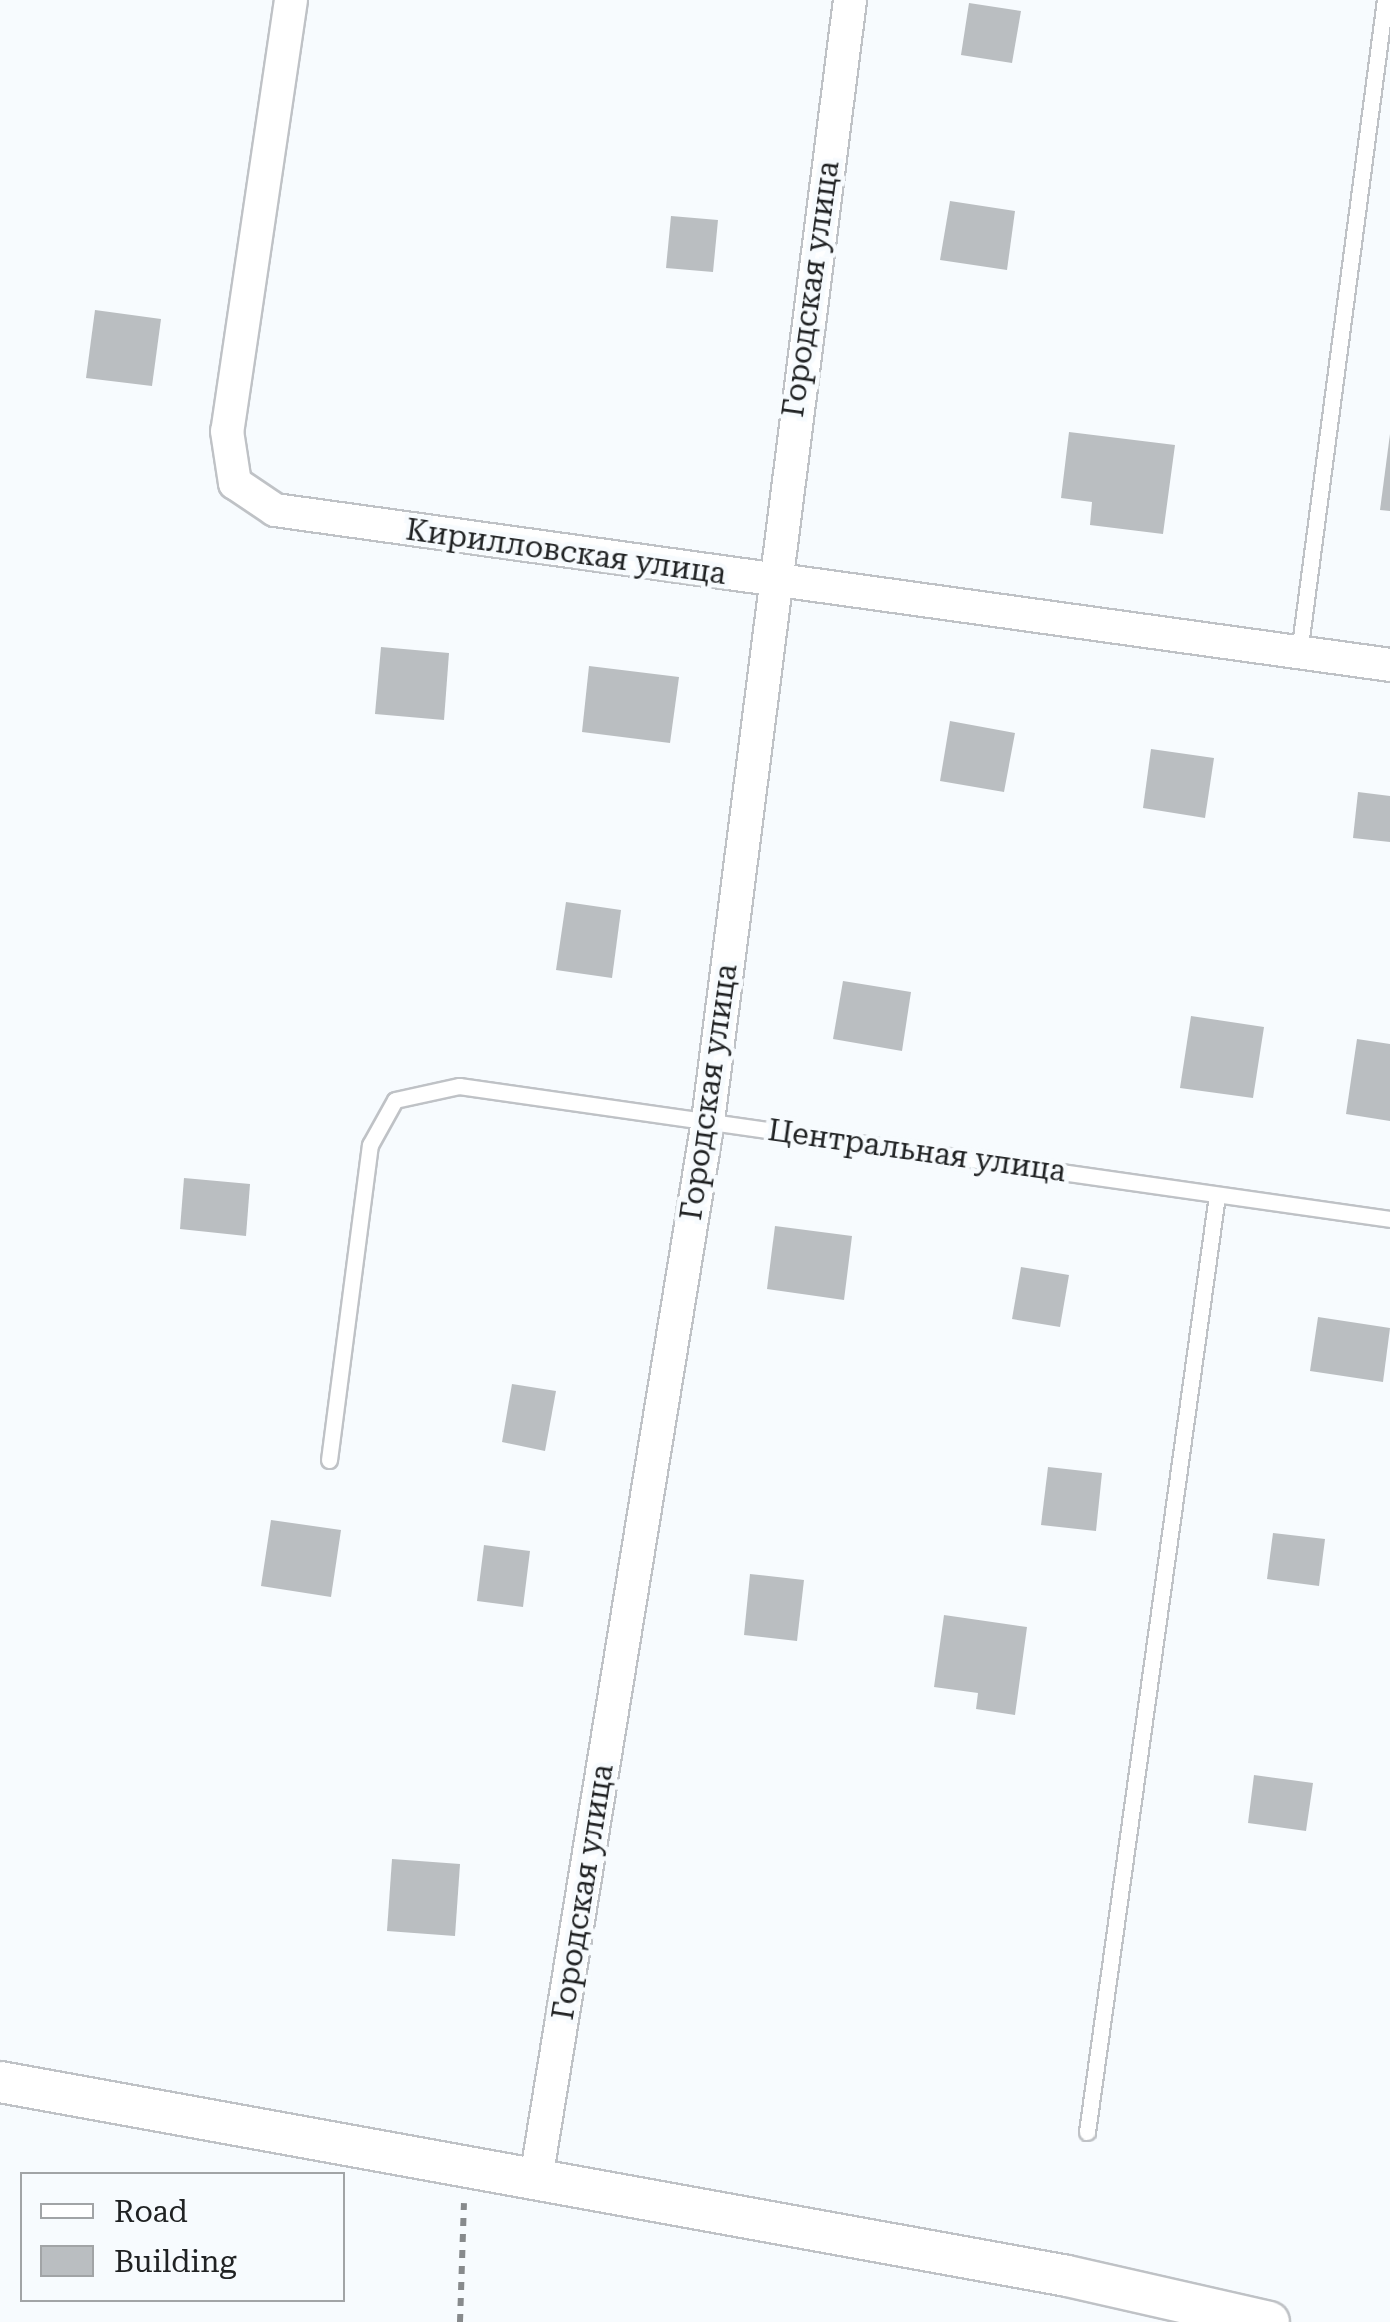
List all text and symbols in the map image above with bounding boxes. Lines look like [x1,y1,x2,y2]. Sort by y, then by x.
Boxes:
street label: Городская улица [775,159,847,419]
street label: Кирилловская улица [404,512,728,592]
street label: Городская улица [673,962,745,1222]
street label: Центральная улица [766,1112,1068,1190]
street label: Городская улица [545,1762,621,2022]
legend [20,2172,345,2302]
text: Road [114,2194,188,2229]
text: Building [114,2244,237,2279]

